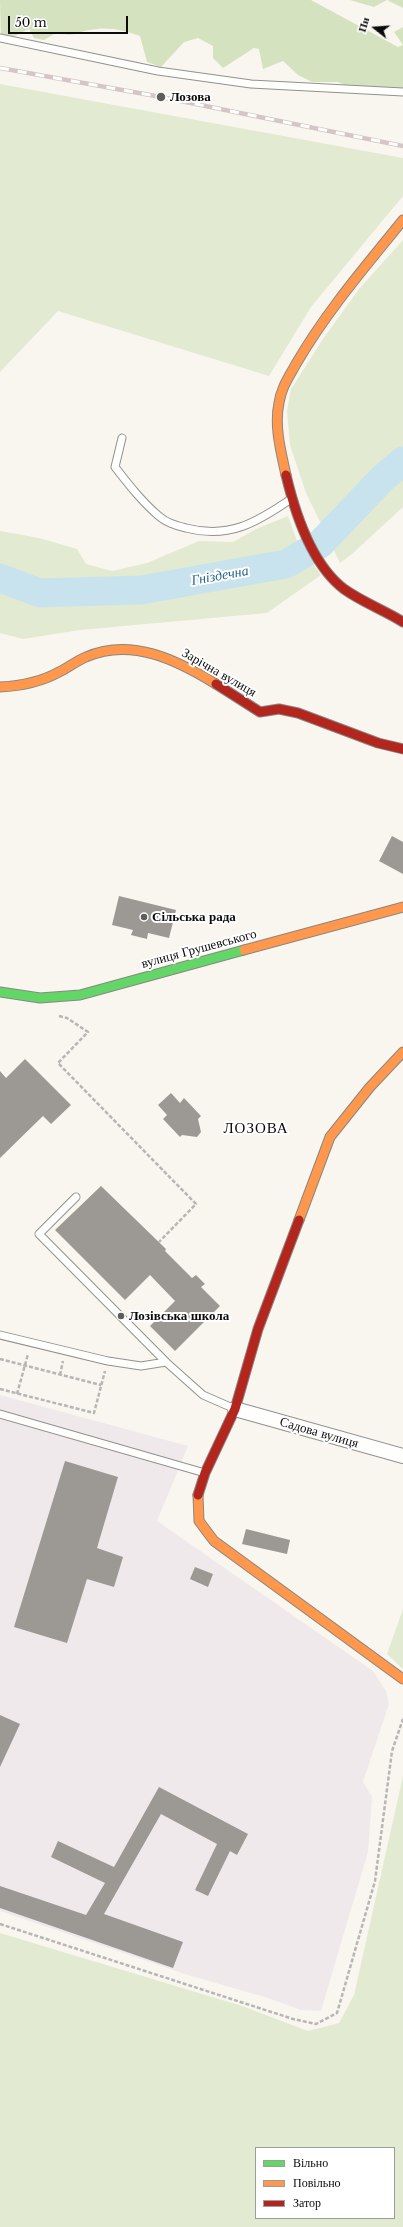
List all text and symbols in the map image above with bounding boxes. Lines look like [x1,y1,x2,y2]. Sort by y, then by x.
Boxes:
scale bar [10,8,130,34]
north arrow [355,8,395,48]
text: 50 m [15,15,47,30]
text: Пн [355,15,372,34]
place label: Лозова [170,89,211,105]
marker: Лозова [155,91,167,103]
water label: Гніздечна [190,563,250,589]
street label: Зарічна вулиця [179,645,259,701]
place label: Сільська рада [152,909,236,925]
marker: Сільська рада [139,912,149,922]
street label: вулиця Грушевського [140,926,258,972]
district label: ЛОЗОВА [223,1120,289,1138]
place label: Лозівська школа [129,1308,229,1324]
marker: Лозівська школа [116,1311,126,1321]
street label: Садова вулиця [278,1414,360,1452]
legend [255,2147,395,2219]
text: Вільно [293,2155,328,2170]
text: Повільно [293,2175,341,2190]
text: Затор [293,2195,321,2210]

